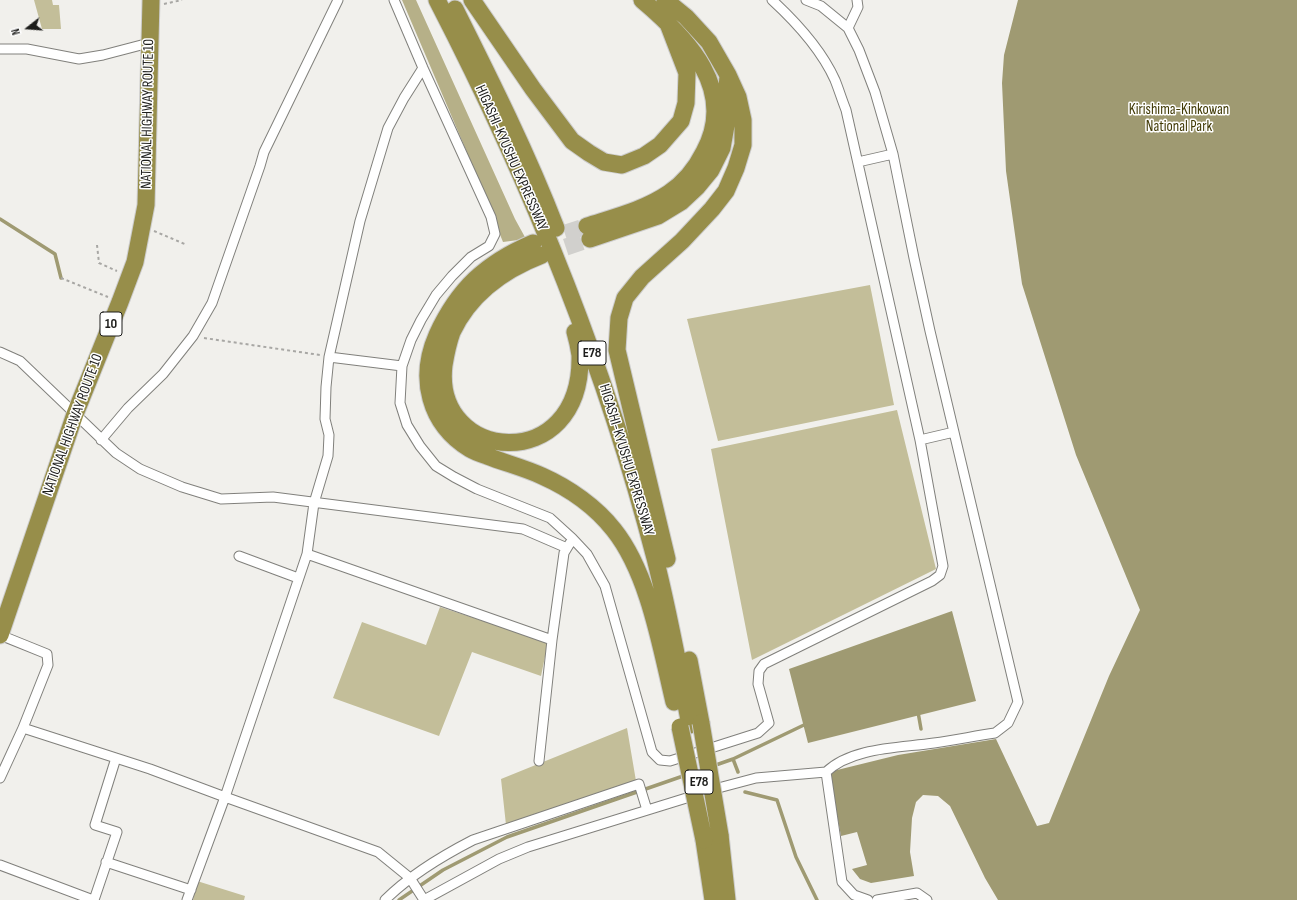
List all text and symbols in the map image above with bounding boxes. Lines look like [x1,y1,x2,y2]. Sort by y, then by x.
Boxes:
north arrow [8,8,48,48]
text: N [9,27,23,36]
street label: NATIONAL HIGHWAY ROUTE 10 [138,39,158,189]
street label: HIGASHI-KYUSHU EXPRESSWAY [471,82,551,234]
park label: Kirishima-Kinkowan National Park [1129,101,1229,136]
road number: 10 [100,312,122,336]
road number: E78 [578,341,606,365]
street label: NATIONAL HIGHWAY ROUTE 10 [39,352,107,498]
street label: HIGASHI-KYUSHU EXPRESSWAY [594,382,658,538]
road number: E78 [685,770,713,794]

